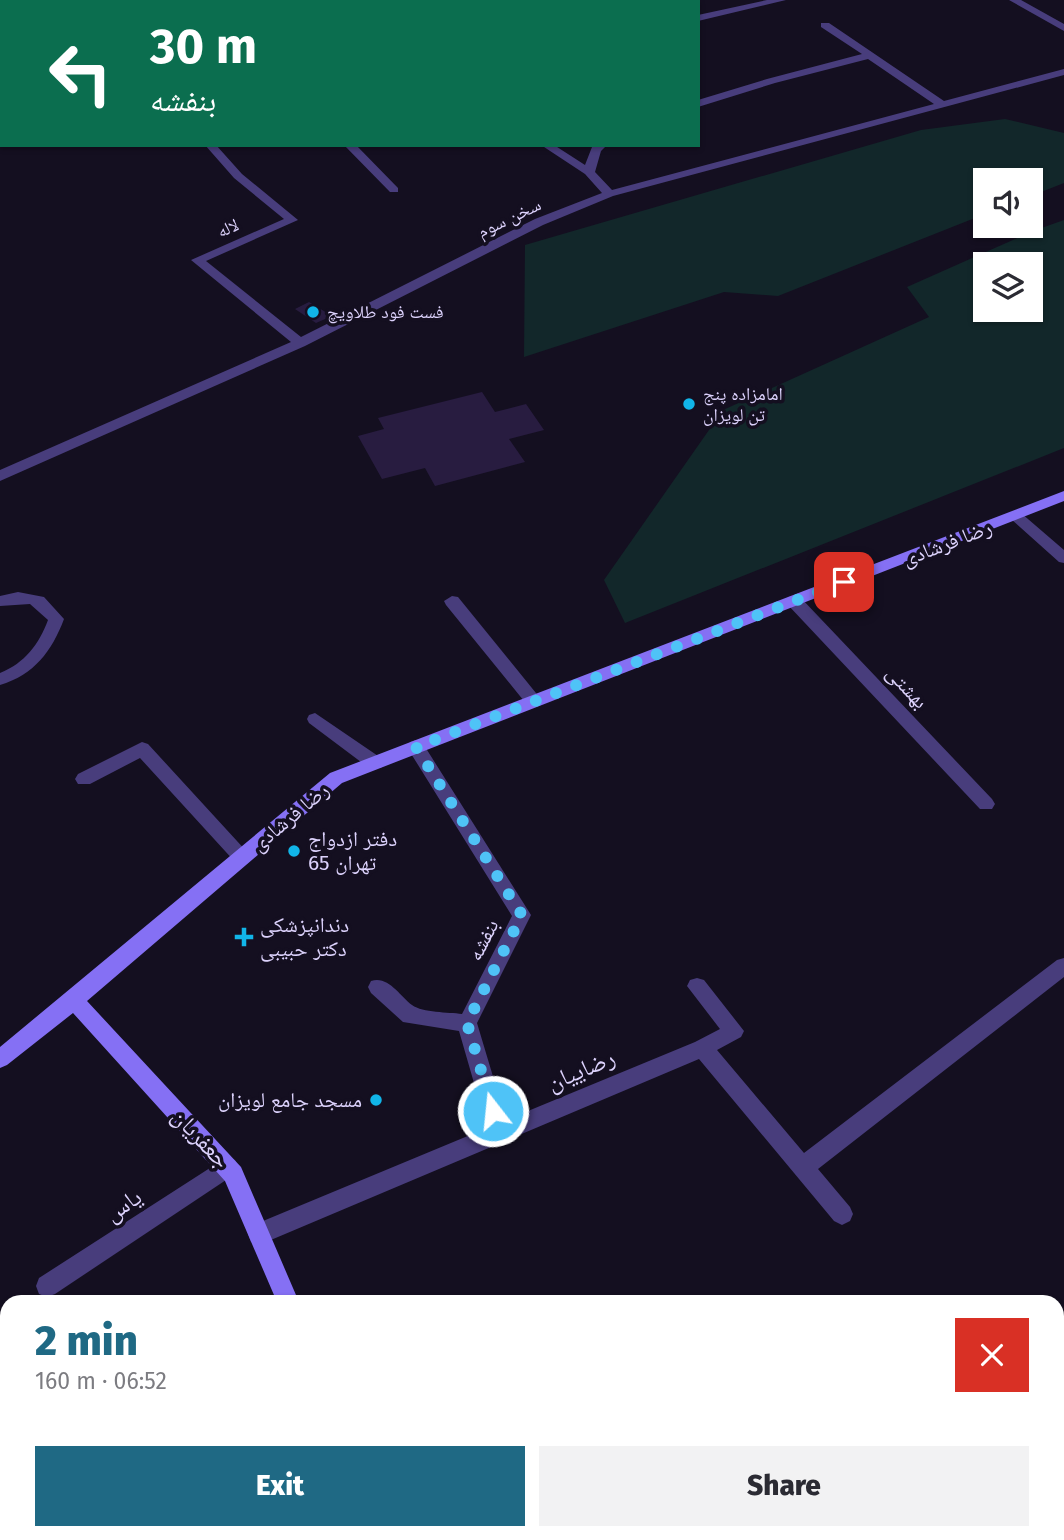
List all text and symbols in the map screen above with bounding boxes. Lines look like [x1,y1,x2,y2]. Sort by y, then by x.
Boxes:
text: 30 m [150,17,257,76]
icon: left [35,28,126,119]
text: بنفشه [150,81,216,119]
map controls [973,168,1043,322]
button: sound [973,168,1043,238]
street label: سخن سوم [474,193,545,244]
street label: لاله [214,214,242,242]
button: layers [973,252,1043,322]
place label: فست فود طلاویچ [327,301,444,324]
marker: فست فود طلاویچ [305,304,321,320]
place label: امامزاده پنج تن لویزان [703,383,783,426]
marker: امامزاده پنج تن لویزان [681,396,697,412]
street label: رضا فرشادی [899,514,995,572]
pin [814,552,874,612]
icon: arrive [825,563,863,601]
street label: بهشتی [881,660,933,714]
street label: رضا فرشادی [246,777,334,857]
place label: دفتر ازدواج 65 تهران [308,826,397,876]
marker: دفتر ازدواج 65 تهران [286,843,302,859]
place label: دندانپزشکی دکتر حبیبی [260,912,349,962]
street label: بنفشه [462,915,504,965]
marker: دندانپزشکی دکتر حبیبی [234,927,254,947]
street label: رضاییان [543,1043,619,1097]
position arrow [456,1074,530,1148]
place label: مسجد جامع لویزان [218,1087,362,1113]
marker: مسجد جامع لویزان [368,1092,384,1108]
street label: جعفریان [166,1102,236,1174]
street label: یاس [99,1183,147,1227]
text: 2 min [35,1316,138,1366]
button: close [955,1318,1029,1392]
text: 160 m · 06:52 [35,1367,167,1395]
button: Exit [35,1446,525,1526]
button: Share [539,1446,1029,1526]

